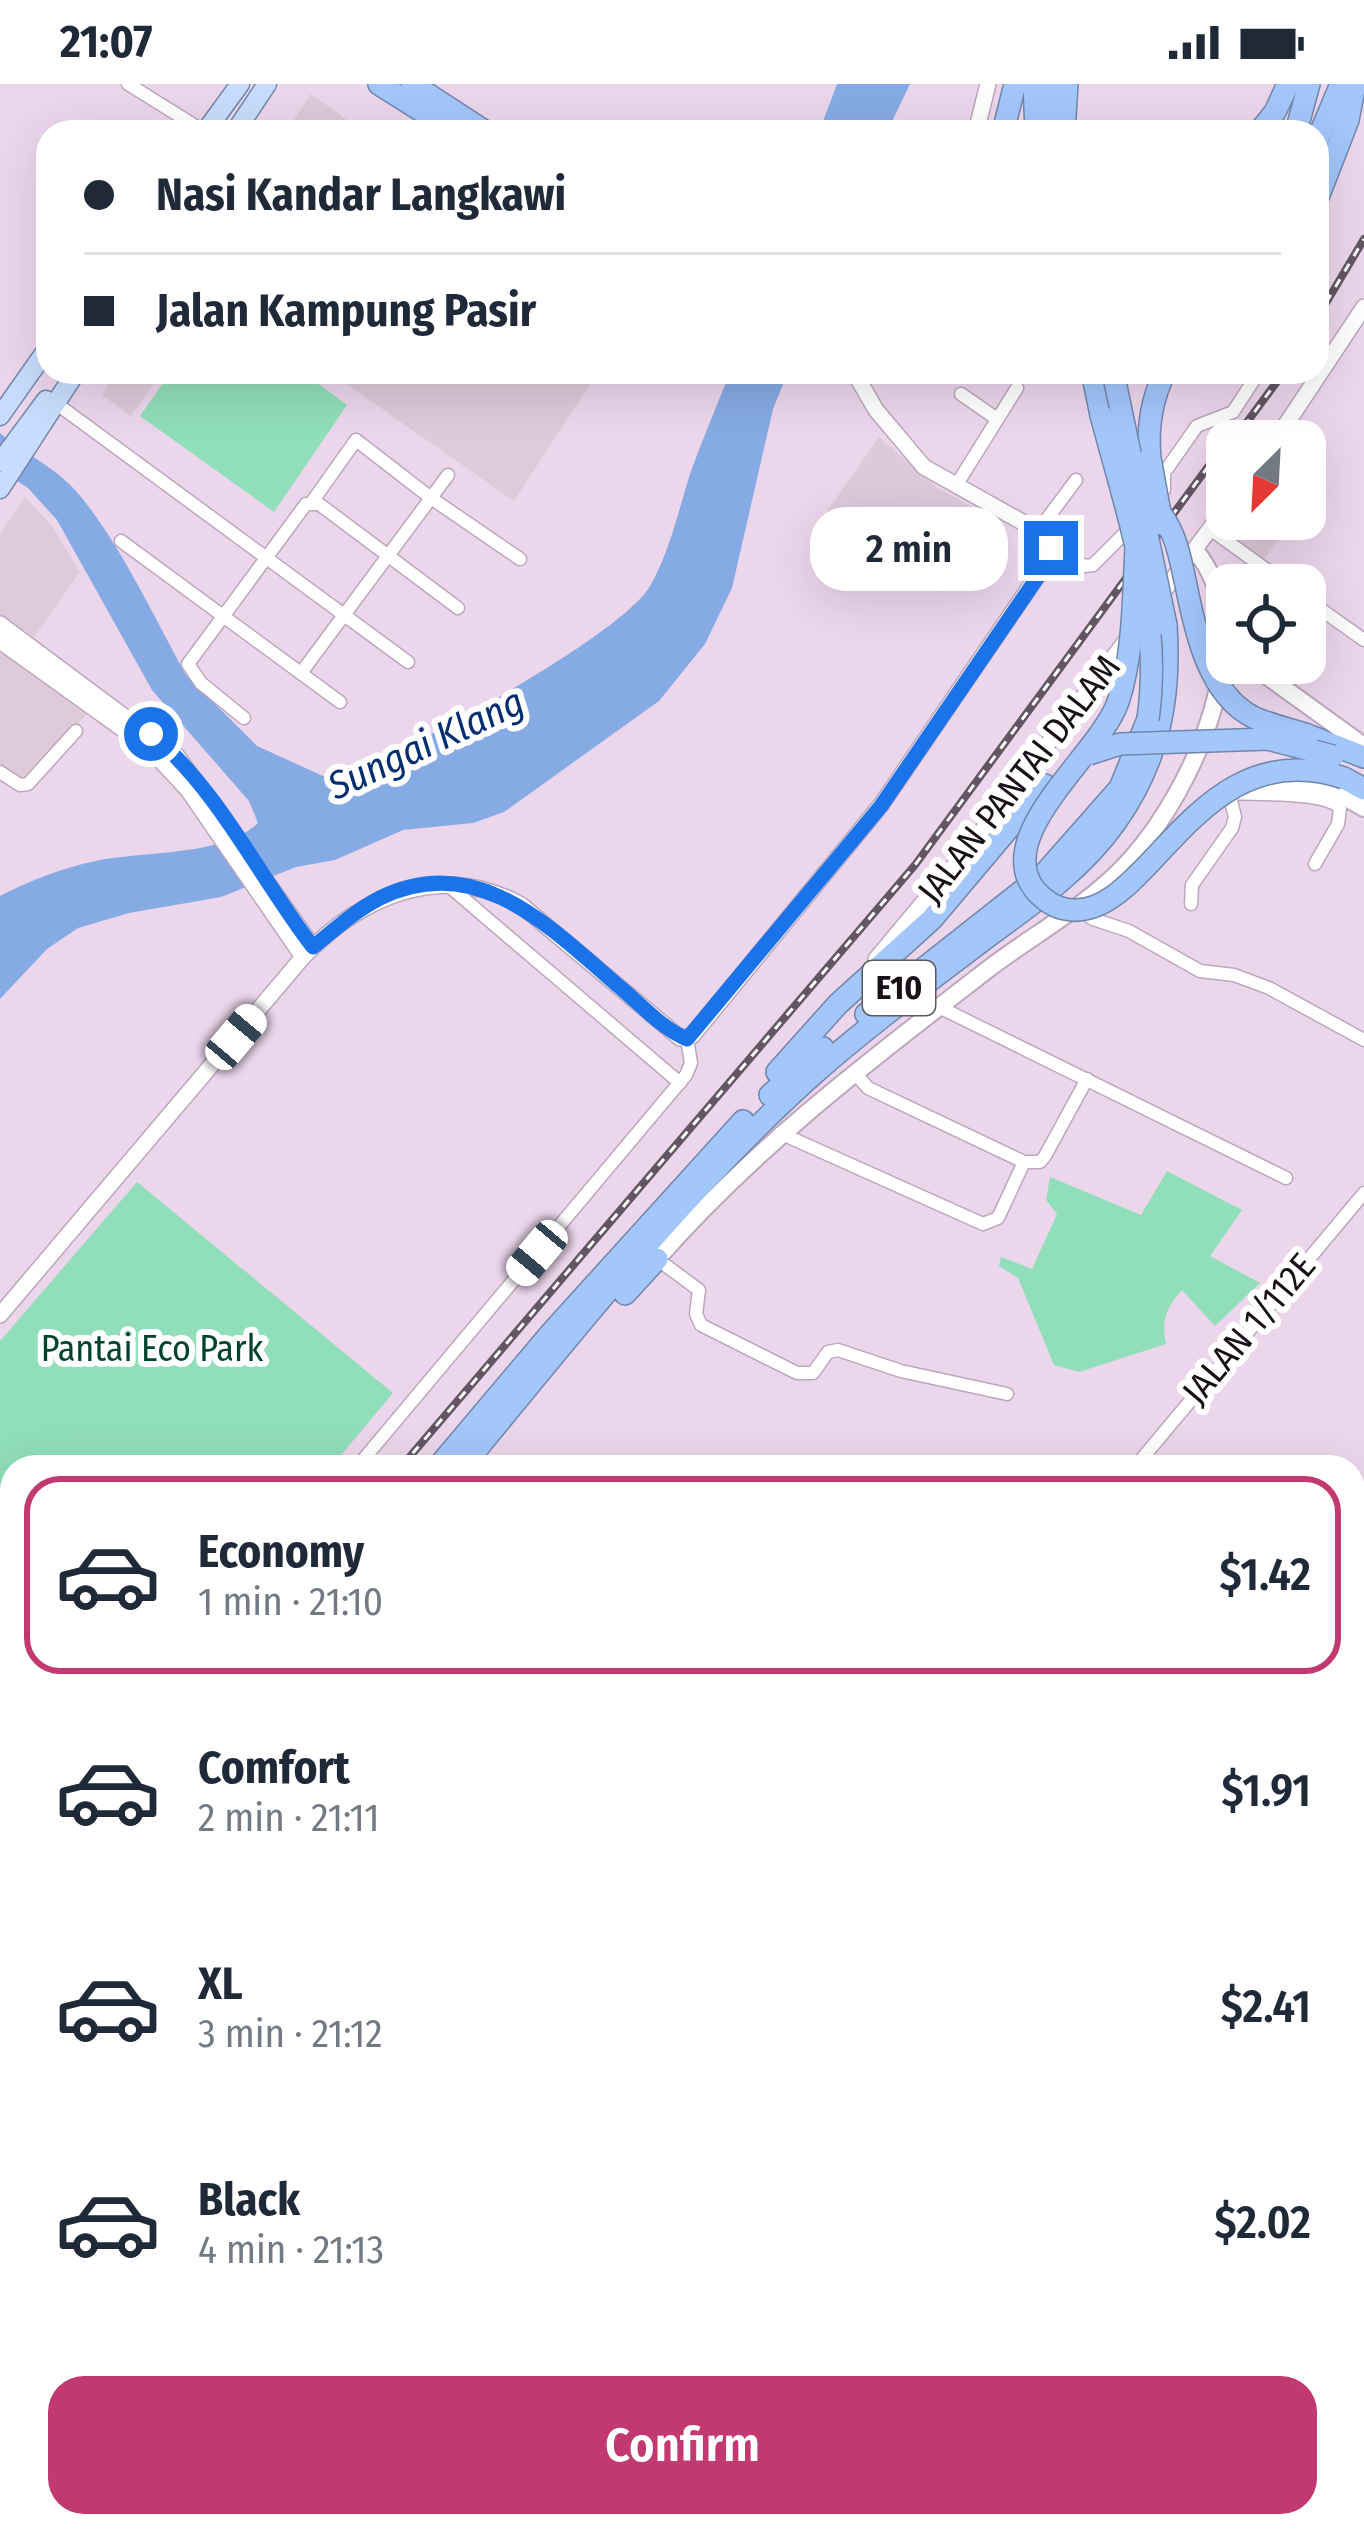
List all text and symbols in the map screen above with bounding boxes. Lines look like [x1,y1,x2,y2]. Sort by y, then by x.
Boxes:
text: 21:07 [60,15,152,69]
text: Nasi Kandar Langkawi [156,168,566,222]
text: Jalan Kampung Pasir [156,284,536,338]
north arrow [1206,420,1326,540]
map controls [1206,420,1326,684]
callout: 2 min [811,506,1009,590]
route end [1024,521,1078,575]
text: 2 min [866,526,952,572]
button: locate [1206,564,1326,684]
street label: JALAN PANTAI DALAM [908,646,1130,912]
water label: Sungai Klang [320,679,531,810]
route start [124,707,178,761]
road number: E10 [863,961,935,1015]
car [199,998,273,1076]
car [500,1214,574,1292]
street label: JALAN 1/112E [1173,1245,1325,1413]
park label: Pantai Eco Park [41,1327,263,1371]
icon: car [54,1521,162,1629]
text: Economy [198,1525,364,1579]
text: $1.42 [1220,1548,1311,1602]
text: 1 min · 21:10 [198,1579,383,1625]
icon: car [54,1737,162,1845]
text: Comfort [198,1741,350,1795]
text: $1.91 [1222,1764,1311,1818]
text: 2 min · 21:11 [198,1795,379,1841]
icon: car [54,1953,162,2061]
text: XL [198,1957,243,2011]
text: $2.41 [1221,1980,1311,2034]
text: 3 min · 21:12 [198,2011,382,2057]
icon: car [54,2169,162,2277]
text: Black [198,2173,300,2227]
text: $2.02 [1214,2196,1311,2250]
text: 4 min · 21:13 [198,2227,384,2273]
button: Confirm [48,2376,1317,2514]

